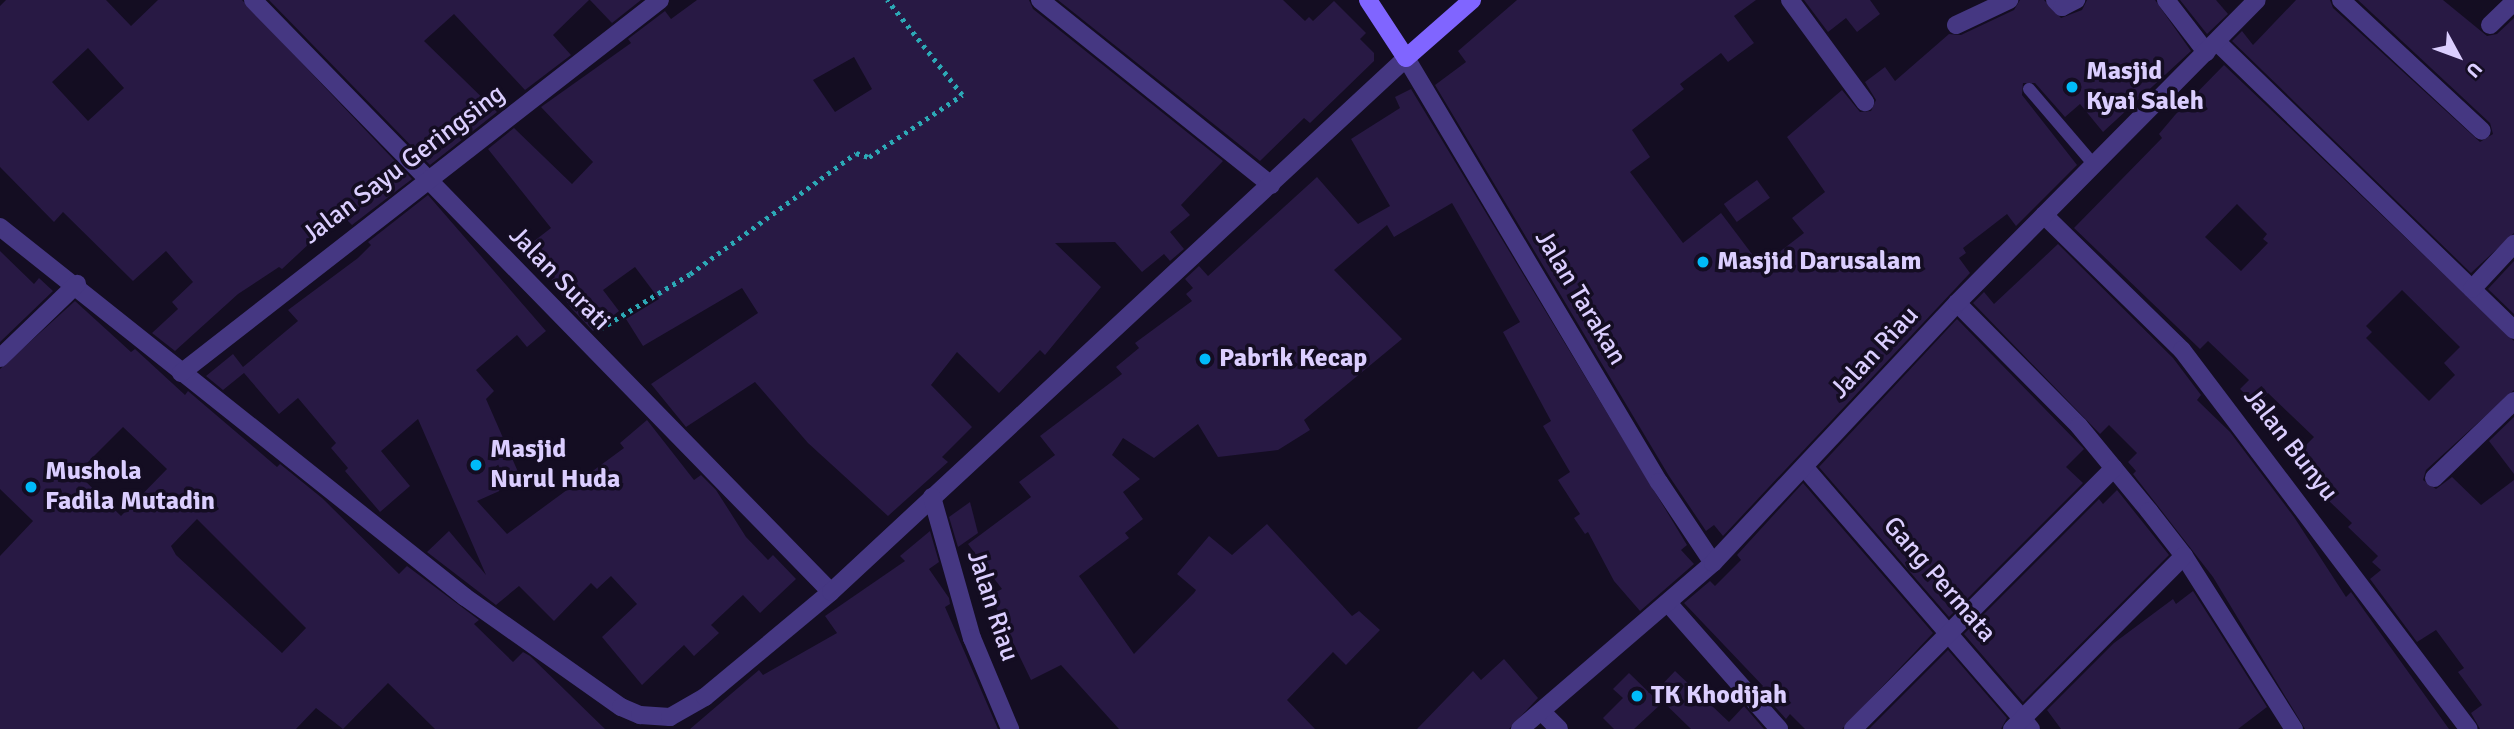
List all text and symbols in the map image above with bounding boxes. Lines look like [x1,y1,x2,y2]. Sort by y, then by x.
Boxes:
north arrow [2423,21,2493,91]
place label: Masjid Kyai Saleh [2086,56,2204,118]
text: U [2461,57,2487,82]
street label: Jalan Sayu Geringsing [297,79,511,251]
marker: Masjid Kyai Saleh [2064,79,2080,95]
street label: Jalan Surati [502,221,616,337]
street label: Jalan Tarakan [1527,225,1633,371]
place label: Masjid Darusalam [1717,246,1921,278]
marker: Masjid Darusalam [1695,254,1711,270]
street label: Jalan Riau [1824,300,1926,406]
place label: Pabrik Kecap [1219,343,1367,375]
marker: Pabrik Kecap [1197,351,1213,367]
street label: Jalan Bunyu [2236,382,2344,508]
place label: Masjid Nurul Huda [490,434,620,496]
place label: Mushola Fadila Mutadin [45,456,215,518]
marker: Masjid Nurul Huda [468,457,484,473]
marker: Mushola Fadila Mutadin [23,479,39,495]
street label: Gang Permata [1876,511,2002,649]
street label: Jalan Riau [959,547,1025,665]
place label: TK Khodijah [1651,680,1787,712]
marker: TK Khodijah [1629,688,1645,704]

